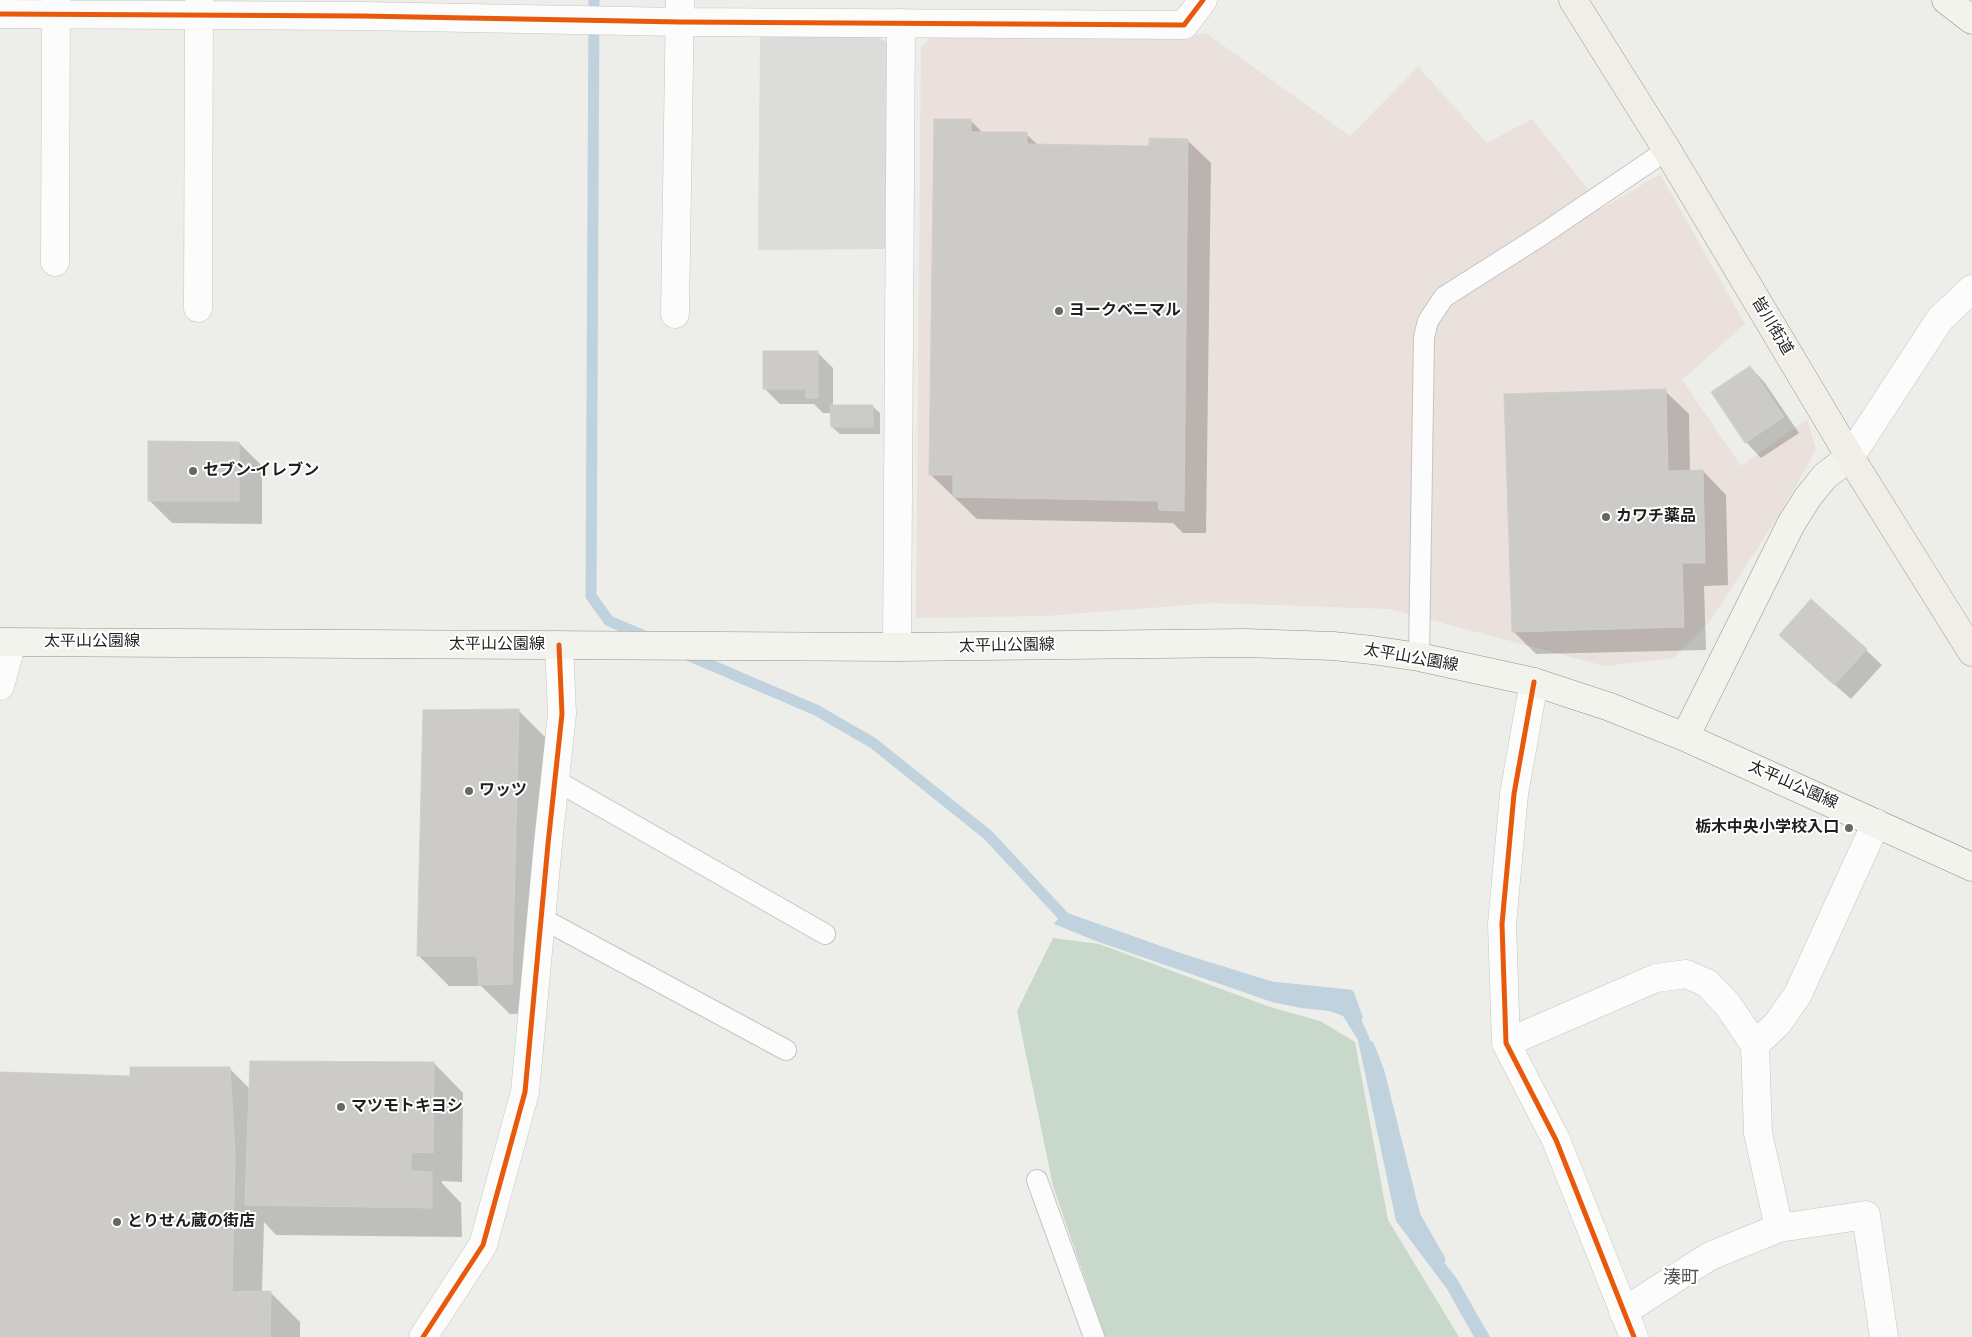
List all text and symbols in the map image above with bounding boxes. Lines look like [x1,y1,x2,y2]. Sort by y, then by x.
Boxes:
street label: 皆川街道 [1747,294,1797,358]
place label: ヨークベニマル [1069,301,1181,321]
marker: ヨークベニマル [1053,305,1065,317]
place label: セブン-イレブン [203,461,319,481]
marker: セブン-イレブン [187,465,199,477]
place label: カワチ薬品 [1616,507,1696,527]
marker: カワチ薬品 [1600,511,1612,523]
street label: 太平山公園線 [44,632,140,652]
street label: 太平山公園線 [449,635,545,655]
street label: 太平山公園線 [959,636,1055,656]
street label: 太平山公園線 [1362,640,1460,676]
street label: 太平山公園線 [1745,757,1841,813]
place label: ワッツ [479,781,527,801]
marker: ワッツ [463,785,475,797]
place label: 栃木中央小学校入口 [1695,818,1839,838]
marker: 栃木中央小学校入口 [1843,822,1855,834]
place label: マツモトキヨシ [351,1097,463,1117]
marker: マツモトキヨシ [335,1101,347,1113]
place label: とりせん蔵の街店 [127,1212,255,1232]
marker: とりせん蔵の街店 [111,1216,123,1228]
district label: 湊町 [1663,1267,1699,1289]

